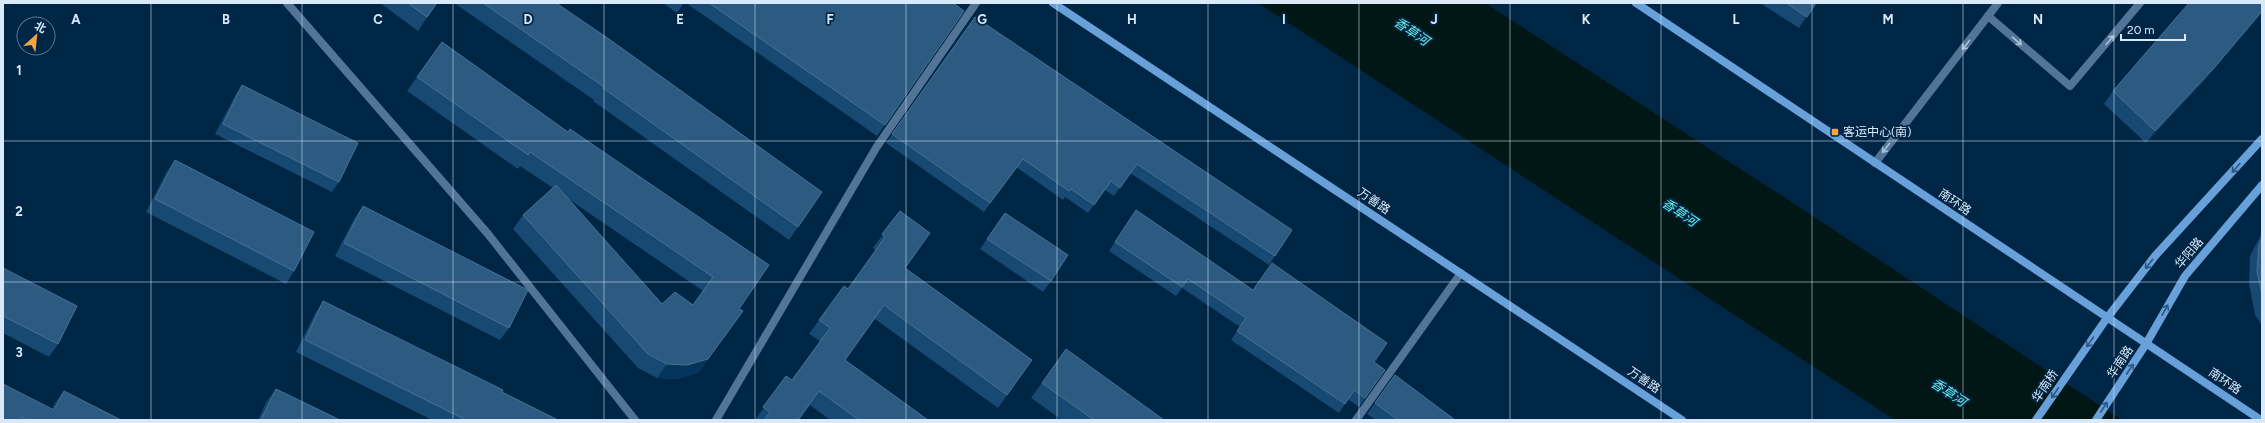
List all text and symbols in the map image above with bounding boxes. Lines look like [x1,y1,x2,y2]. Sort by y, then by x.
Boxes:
text: A [71,12,81,27]
text: B [222,12,230,27]
text: C [373,12,383,27]
text: D [523,12,533,27]
text: E [676,12,684,27]
text: F [826,12,834,27]
text: G [977,12,987,27]
text: H [1127,12,1137,27]
text: I [1282,12,1286,27]
text: J [1430,12,1438,27]
text: K [1582,12,1591,27]
text: L [1733,12,1740,27]
text: M [1882,12,1894,27]
text: N [2033,12,2043,27]
water label: 香草河 [1391,14,1435,50]
north arrow [16,16,56,56]
scale bar [2121,16,2185,42]
text: 北 [32,19,48,36]
text: 20 m [2127,23,2155,37]
one-way arrow [2105,34,2114,45]
one-way arrow [2012,37,2023,46]
one-way arrow [1961,39,1970,50]
text: 1 [16,63,22,78]
place label: 客运中心(南) [1843,125,1911,139]
marker: 客运中心(南) [1830,127,1840,137]
one-way arrow [1882,143,1891,154]
one-way arrow [2231,163,2240,173]
street label: 万善路 [1355,185,1393,217]
street label: 南环路 [1936,186,1974,218]
water label: 香草河 [1659,195,1703,231]
text: 2 [15,204,23,219]
street label: 华阳路 [2172,235,2206,271]
one-way arrow [2144,259,2153,270]
one-way arrow [2162,304,2170,316]
one-way arrow [2086,336,2094,347]
street label: 华南路 [2104,343,2136,381]
text: 3 [15,345,23,360]
one-way arrow [2126,363,2134,375]
street label: 万善路 [1625,364,1663,396]
street label: 南环路 [2206,365,2244,397]
street label: 华南桥 [2029,367,2061,405]
water label: 香草河 [1928,375,1972,411]
one-way arrow [2051,387,2059,398]
one-way arrow [2100,402,2108,413]

